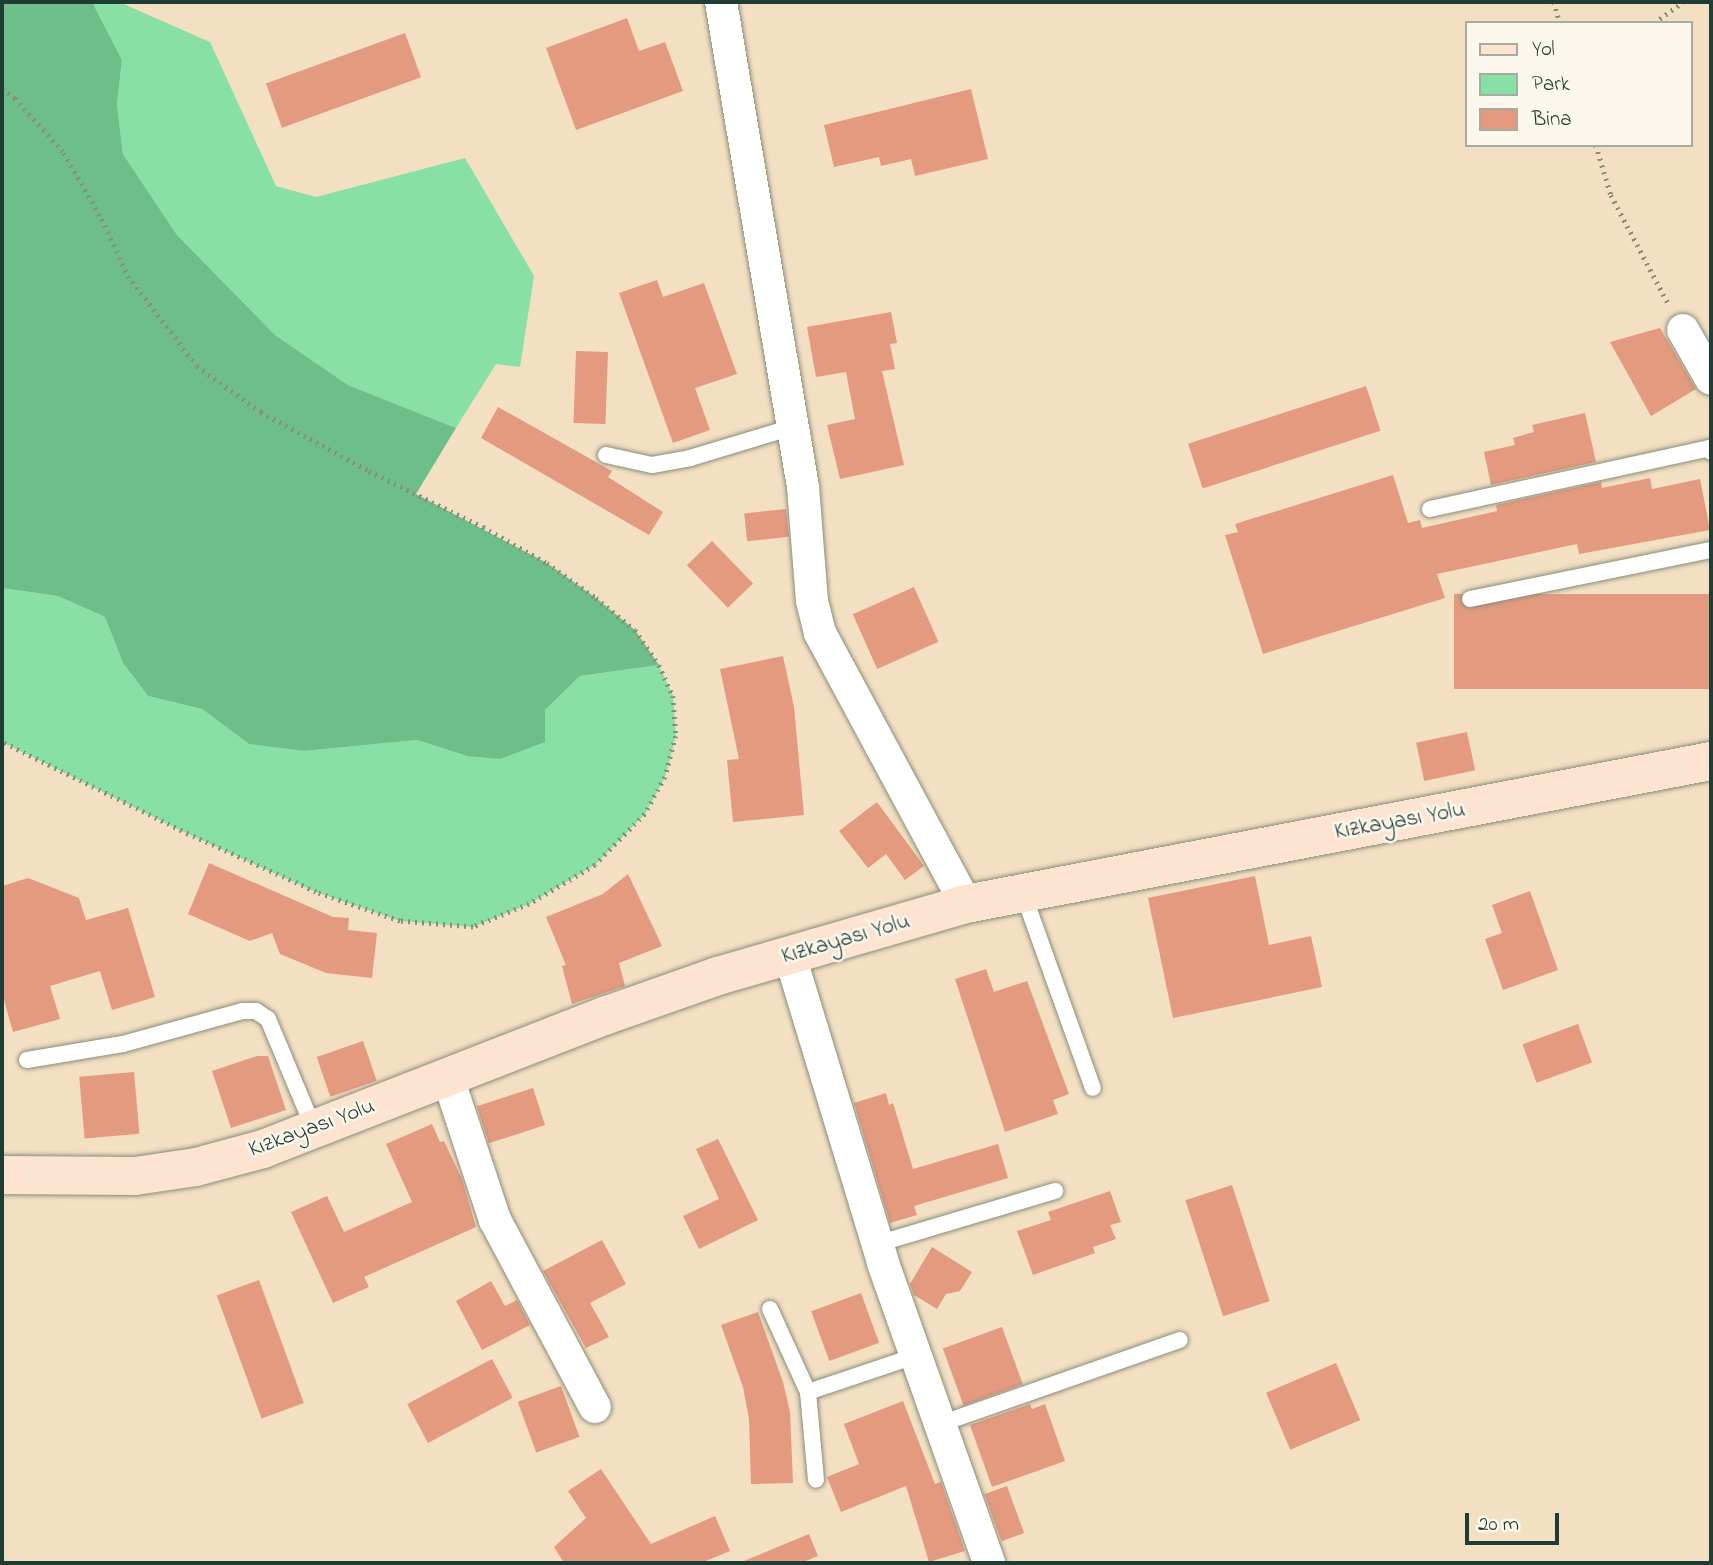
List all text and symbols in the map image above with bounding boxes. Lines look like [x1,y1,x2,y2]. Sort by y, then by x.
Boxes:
legend [1464,21,1692,147]
text: Yol [1532,35,1555,65]
text: Park [1532,70,1570,100]
text: Bina [1532,105,1572,135]
street label: Kızkayası Yolu [1332,797,1468,847]
street label: Kızkayası Yolu [779,908,913,972]
street label: Kızkayası Yolu [245,1093,379,1165]
scale bar [1468,1498,1562,1542]
text: 20 m [1478,1510,1519,1540]

